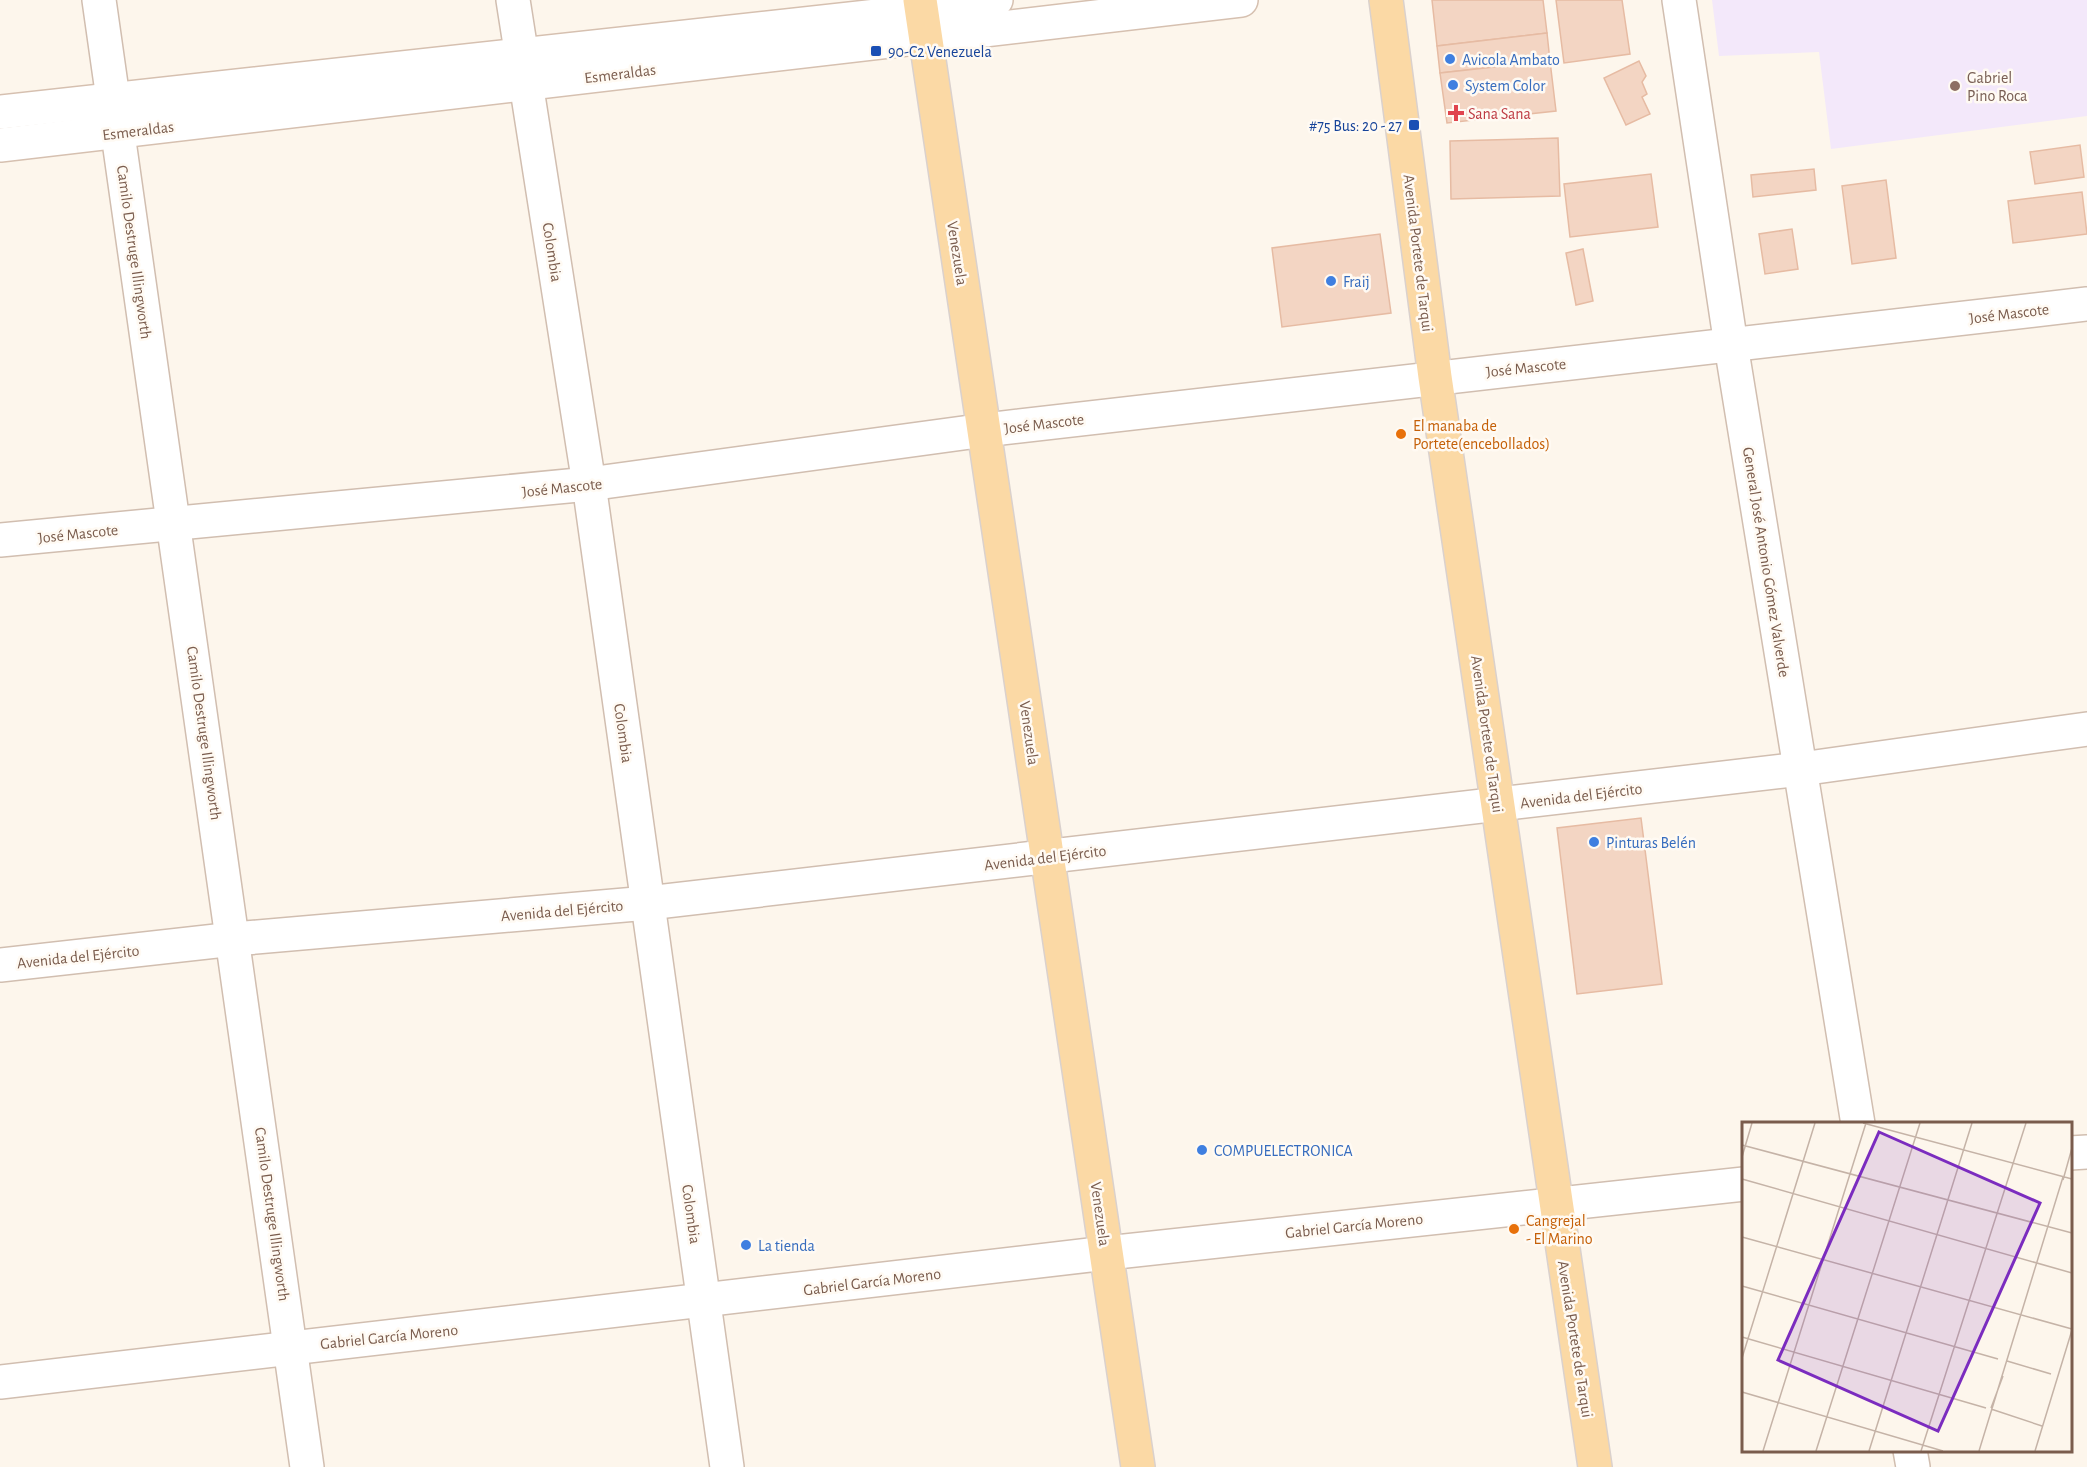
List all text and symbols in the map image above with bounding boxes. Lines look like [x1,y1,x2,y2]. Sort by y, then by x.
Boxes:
marker: 90-C2 Venezuela [869,44,883,58]
place label: 90-C2 Venezuela [888,44,992,60]
marker: Avicola Ambato [1443,52,1457,66]
place label: Avicola Ambato [1462,52,1560,68]
street label: Esmeraldas [584,62,657,86]
place label: Gabriel Pino Roca [1967,70,2028,104]
marker: System Color [1446,78,1460,92]
place label: System Color [1465,78,1546,95]
marker: Gabriel Pino Roca [1948,79,1962,93]
marker: Sana Sana [1449,106,1463,120]
place label: Sana Sana [1468,106,1531,122]
place label: #75 Bus: 20 - 27 [1309,118,1402,134]
marker: #75 Bus: 20 - 27 [1407,118,1421,132]
street label: Esmeraldas [102,119,175,143]
street label: Camilo Destruge Illingworth [114,164,154,340]
street label: Avenida Portete de Tarqui [1400,173,1436,333]
street label: Venezuela [944,220,970,286]
street label: Colombia [539,221,565,283]
marker: Fraij [1324,274,1338,288]
place label: Fraij [1343,274,1370,291]
street label: José Mascote [1968,301,2050,327]
street label: José Mascote [1485,356,1567,380]
street label: José Mascote [1003,411,1085,437]
place label: El manaba de Portete(encebollados) [1413,418,1550,452]
marker: El manaba de Portete(encebollados) [1394,427,1408,441]
street label: General José Antonio Gómez Valverde [1740,446,1792,678]
street label: José Mascote [521,476,603,500]
street label: José Mascote [37,522,119,546]
street label: Camilo Destruge Illingworth [184,645,224,821]
street label: Avenida Portete de Tarqui [1468,654,1506,814]
street label: Venezuela [1017,700,1041,766]
street label: Colombia [611,702,635,764]
street label: Avenida del Ejército [1519,781,1643,812]
marker: Pinturas Belén [1587,835,1601,849]
place label: Pinturas Belén [1606,835,1696,851]
street label: Avenida del Ejército [983,843,1107,874]
street label: Avenida del Ejército [500,898,624,925]
street label: Avenida del Ejército [16,943,140,972]
inset map [1742,1122,2072,1452]
street label: Camilo Destruge Illingworth [252,1126,292,1302]
marker: COMPUELECTRONICA [1195,1143,1209,1157]
place label: COMPUELECTRONICA [1214,1143,1353,1159]
street label: Venezuela [1088,1181,1112,1247]
street label: Colombia [679,1183,703,1245]
street label: Gabriel García Moreno [1284,1211,1424,1241]
place label: Cangrejal - El Marino [1526,1213,1593,1247]
marker: Cangrejal - El Marino [1507,1222,1521,1236]
marker: La tienda [739,1238,753,1252]
place label: La tienda [758,1238,815,1254]
street label: Avenida Portete de Tarqui [1555,1260,1595,1419]
street label: Gabriel García Moreno [802,1266,942,1298]
street label: Gabriel García Moreno [319,1322,459,1352]

